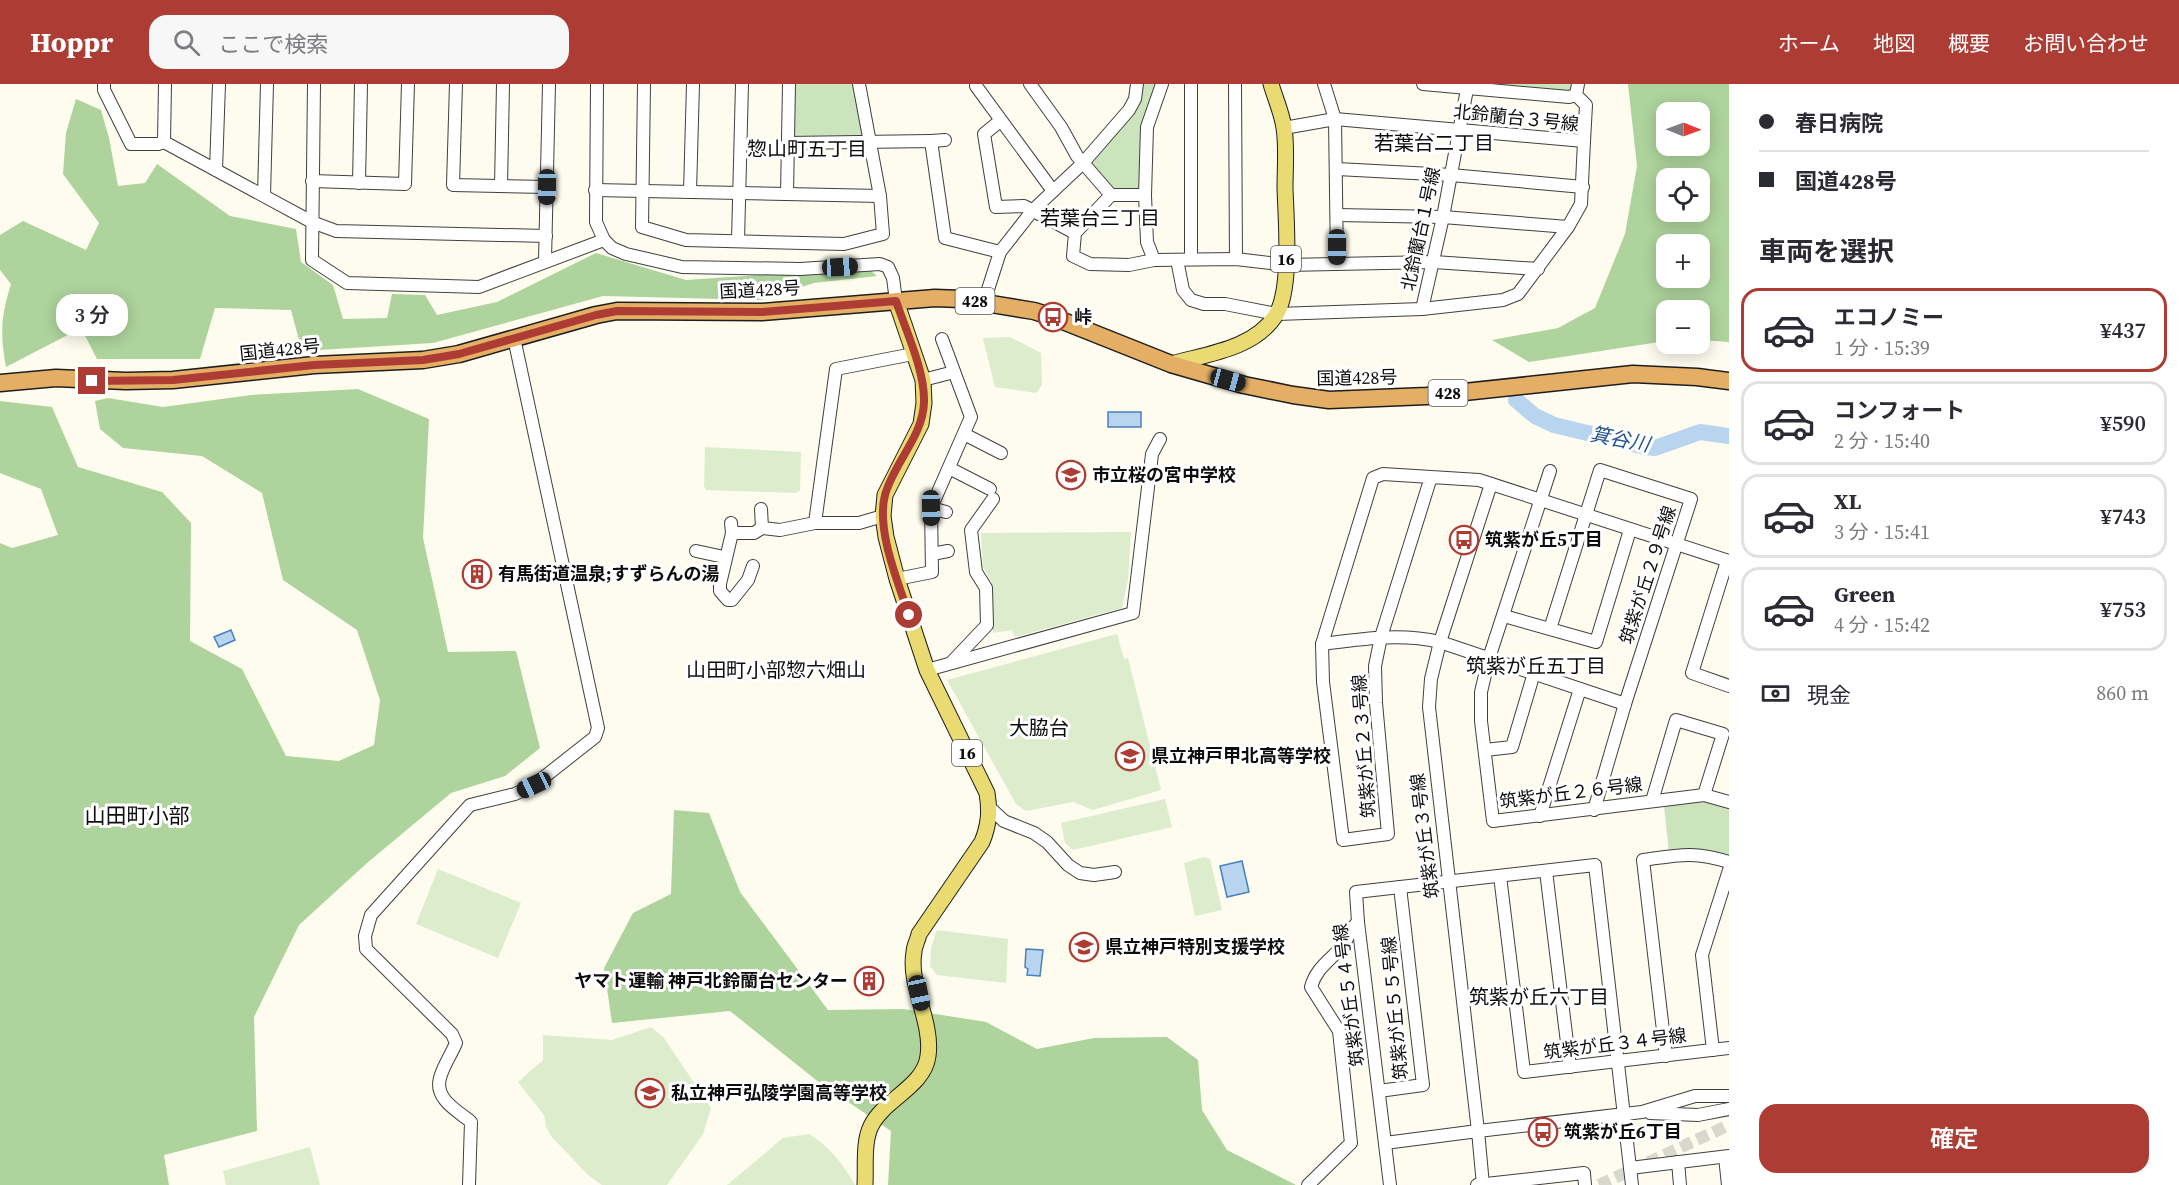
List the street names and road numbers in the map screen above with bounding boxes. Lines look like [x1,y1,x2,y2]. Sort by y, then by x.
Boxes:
street label: 北鈴蘭台３号線 [1452,98,1580,137]
street label: 北鈴蘭台１号線 [1395,165,1446,293]
road number: 16 [1271,246,1301,272]
street label: 国道428号 [719,275,801,304]
road number: 428 [956,288,994,314]
street label: 国道428号 [238,333,322,366]
street label: 国道428号 [1316,364,1398,391]
road number: 428 [1428,380,1468,406]
street label: 筑紫が丘２９号線 [1613,503,1682,647]
street label: 筑紫が丘２３号線 [1346,673,1381,819]
road number: 16 [952,740,982,766]
street label: 筑紫が丘２６号線 [1498,771,1644,814]
street label: 筑紫が丘３号線 [1404,772,1445,900]
street label: 筑紫が丘５４号線 [1327,922,1370,1068]
street label: 筑紫が丘５５号線 [1376,935,1413,1081]
street label: 筑紫が丘３４号線 [1542,1022,1688,1065]

